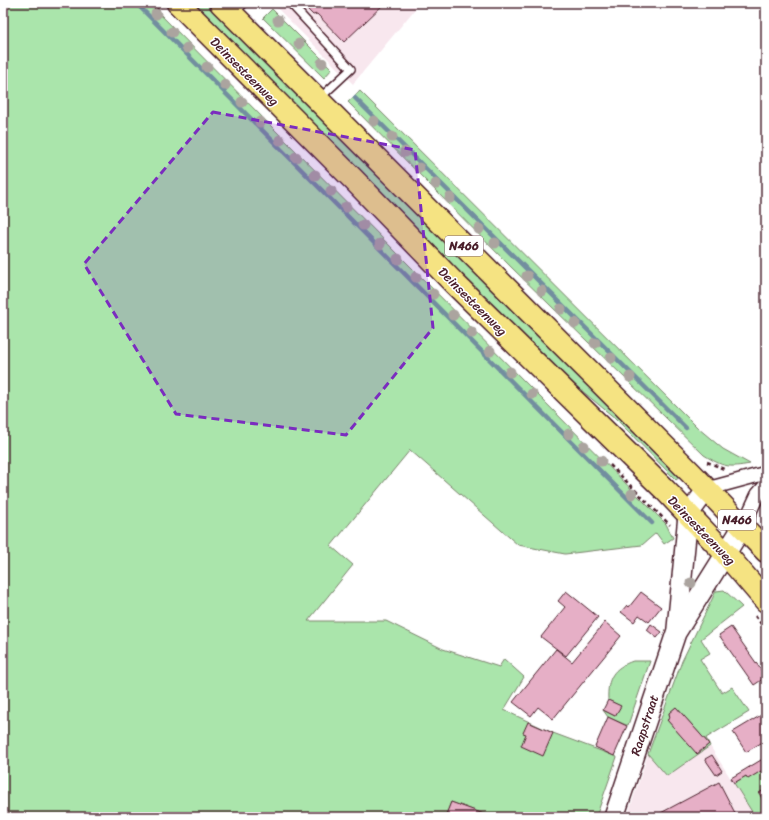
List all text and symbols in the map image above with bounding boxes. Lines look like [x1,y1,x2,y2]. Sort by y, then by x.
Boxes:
street label: Deinsesteenweg [205,31,285,112]
road number: N466 [445,236,483,256]
street label: Deinsesteenweg [433,261,513,342]
street label: Deinsesteenweg [662,490,742,571]
road number: N466 [718,510,756,530]
street label: Raapstraat [624,691,665,759]

